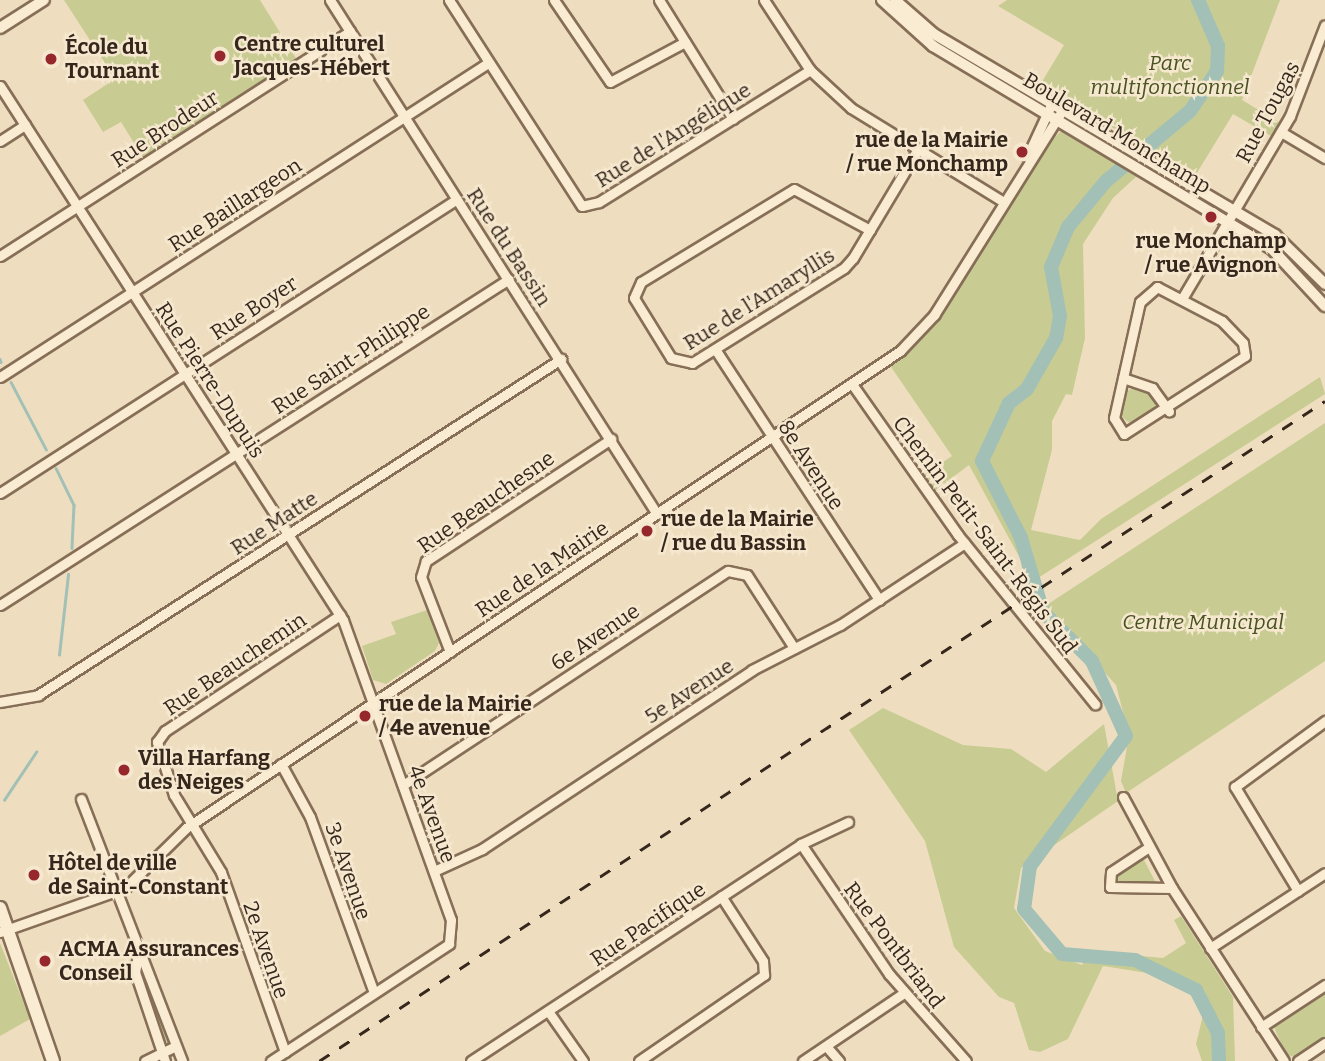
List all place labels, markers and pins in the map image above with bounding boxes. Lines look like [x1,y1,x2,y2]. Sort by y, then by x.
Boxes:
place label: Centre culturel Jacques-Hébert [234,31,390,81]
place label: École du Tournant [65,34,159,84]
marker: Centre culturel Jacques-Hébert [212,48,228,64]
marker: École du Tournant [43,51,59,67]
place label: rue de la Mairie / rue Monchamp [846,127,1008,177]
marker: rue de la Mairie / rue Monchamp [1014,144,1030,160]
marker: rue Monchamp / rue Avignon [1203,209,1219,225]
place label: rue Monchamp / rue Avignon [1136,228,1286,278]
place label: rue de la Mairie / rue du Bassin [661,506,814,556]
marker: rue de la Mairie / rue du Bassin [639,523,655,539]
place label: rue de la Mairie / 4e avenue [379,691,532,741]
marker: rue de la Mairie / 4e avenue [357,708,373,724]
place label: Villa Harfang des Neiges [138,745,270,795]
marker: Villa Harfang des Neiges [116,762,132,778]
place label: Hôtel de ville de Saint-Constant [48,850,228,900]
marker: Hôtel de ville de Saint-Constant [26,867,42,883]
place label: ACMA Assurances Conseil [59,936,239,986]
marker: ACMA Assurances Conseil [37,953,53,969]

